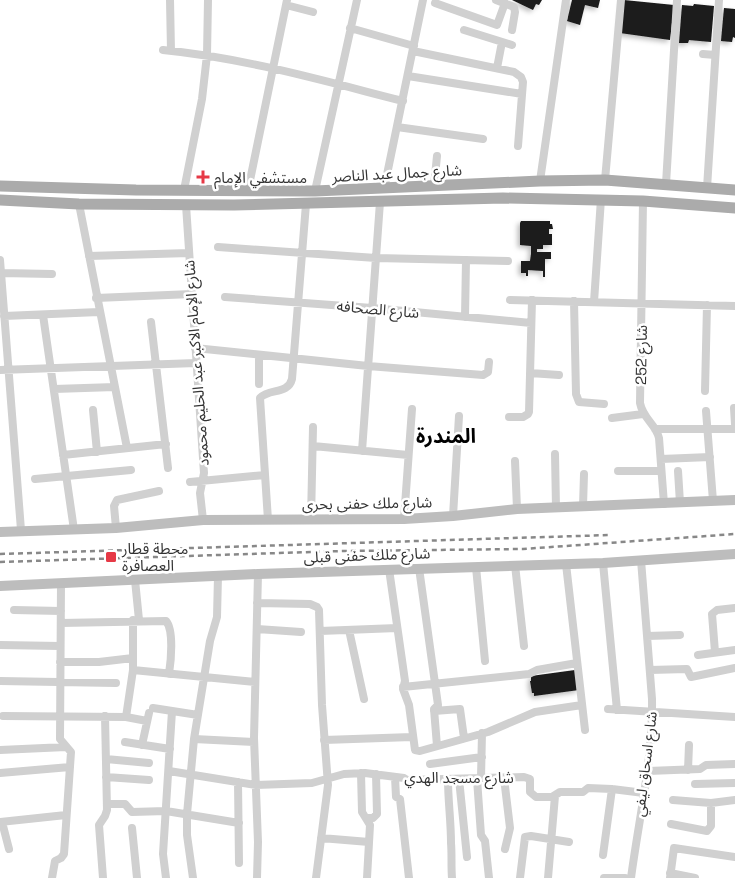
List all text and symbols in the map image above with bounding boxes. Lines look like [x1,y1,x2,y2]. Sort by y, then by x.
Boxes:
street label: شارع جمال عبد الناصر [330,160,463,189]
place label: مستشفي الإمام [214,168,307,189]
marker: مستشفي الإمام [196,170,210,184]
street label: شارع الإمام الاكبر عبد الحليم محمود [179,259,216,467]
street label: شارع الصحافه [336,296,420,325]
street label: شارع 252 [631,325,654,385]
district label: المندرة [416,423,476,449]
street label: شارع ملك حفنى بحرى [302,492,433,517]
place label: محطة قطار العصافرة [121,539,188,575]
street label: شارع ملك حفنى قبلى [303,543,431,570]
marker: محطة قطار العصافرة [104,550,118,564]
street label: شارع اسحاق ليفي [629,710,664,818]
street label: شارع مسجد الهدي [404,768,514,790]

